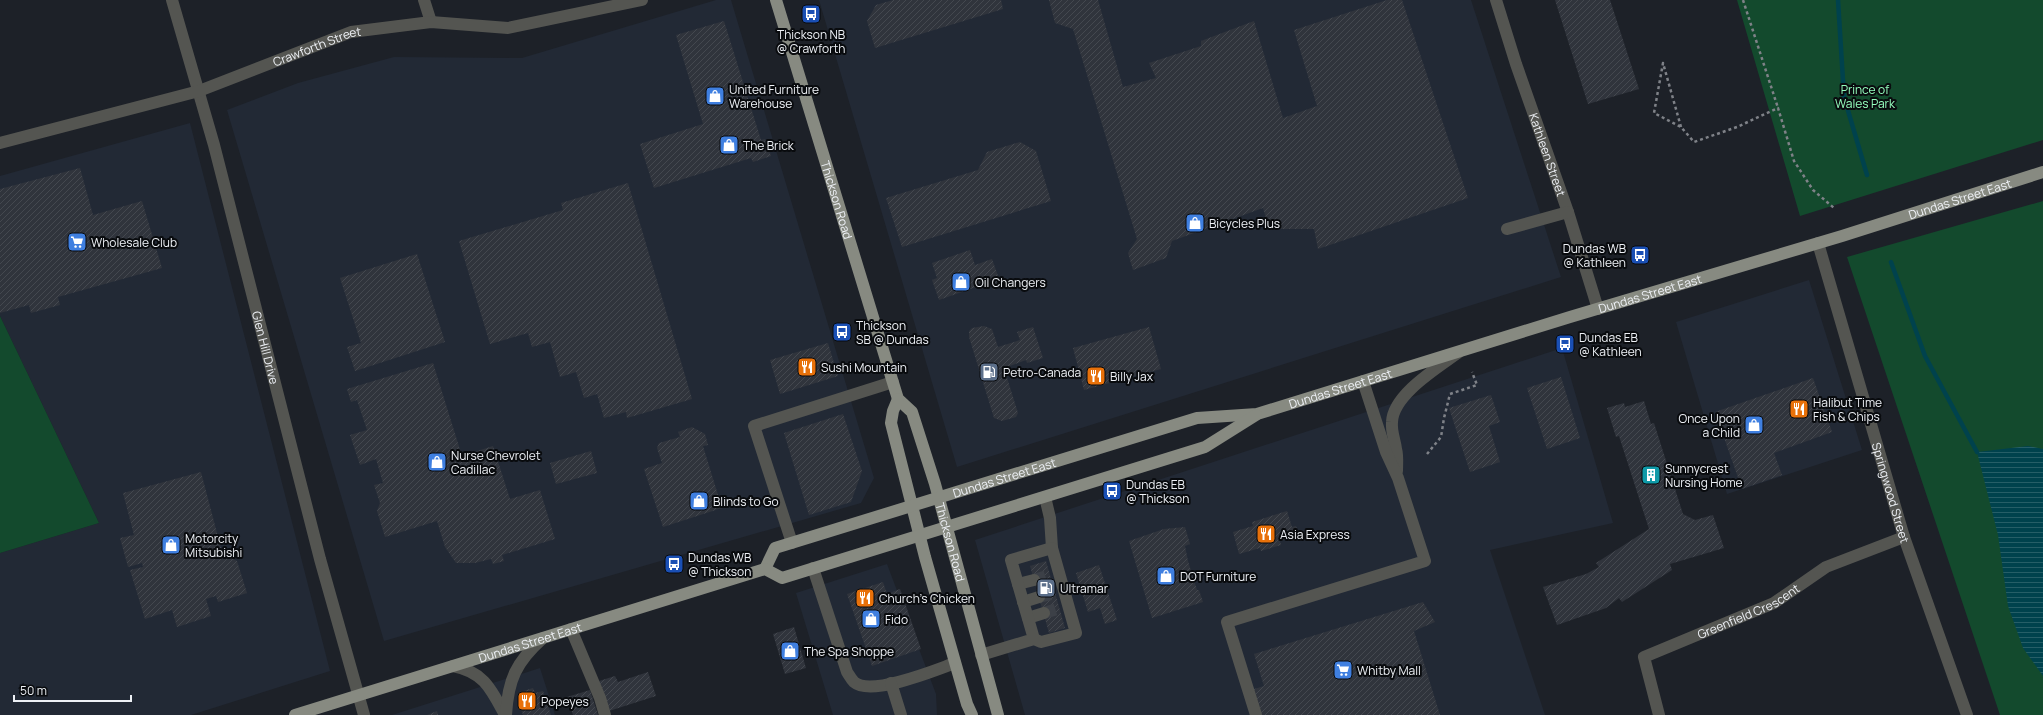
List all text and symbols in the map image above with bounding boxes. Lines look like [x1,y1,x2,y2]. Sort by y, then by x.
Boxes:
bus stop icon: Thickson NB @ Crawforth [800,3,822,25]
street label: Crawforth Street [270,22,362,70]
place label: Thickson NB @ Crawforth [777,26,845,57]
place label: United Furniture Warehouse [729,81,819,112]
park label: Prince of Wales Park [1835,81,1896,112]
shop icon: United Furniture Warehouse [704,85,726,107]
street label: Kathleen Street [1525,111,1570,199]
shop icon: The Brick [718,134,740,156]
place label: The Brick [743,137,795,154]
street label: Thickson Road [817,159,857,241]
street label: Dundas Street East [1906,174,2014,223]
shop icon: Bicycles Plus [1184,212,1206,234]
place label: Bicycles Plus [1209,215,1280,232]
supermarket icon: Wholesale Club [66,231,88,253]
place label: Wholesale Club [91,234,177,251]
place label: Dundas WB @ Kathleen [1563,240,1626,271]
bus stop icon: Dundas WB @ Kathleen [1629,244,1651,266]
street label: Dundas Street East [1596,270,1704,317]
shop icon: Oil Changers [950,271,972,293]
place label: Oil Changers [975,274,1046,291]
street label: Glen Hill Drive [248,309,283,386]
place label: Thickson SB @ Dundas [856,317,929,348]
bus stop icon: Thickson SB @ Dundas [831,321,853,343]
place label: Dundas EB @ Kathleen [1579,329,1642,360]
bus stop icon: Dundas EB @ Kathleen [1554,333,1576,355]
restaurant icon: Sushi Mountain [796,356,818,378]
place label: Sushi Mountain [821,359,907,376]
fuel station icon: Petro-Canada [978,361,1000,383]
place label: Petro-Canada [1003,364,1081,381]
street label: Dundas Street East [1286,364,1394,412]
restaurant icon: Billy Jax [1085,365,1107,387]
place label: Billy Jax [1110,368,1154,385]
place label: Halibut Time Fish & Chips [1813,394,1882,425]
restaurant icon: Halibut Time Fish & Chips [1788,398,1810,420]
place label: Once Upon a Child [1679,410,1740,441]
shop icon: Once Upon a Child [1743,414,1765,436]
street label: Springwood Street [1868,440,1914,545]
place label: Nurse Chevrolet Cadillac [451,447,541,478]
shop icon: Nurse Chevrolet Cadillac [426,451,448,473]
street label: Dundas Street East [950,453,1058,501]
place label: Sunnycrest Nursing Home [1665,460,1743,491]
building icon: Sunnycrest Nursing Home [1640,464,1662,486]
place label: Dundas EB @ Thickson [1126,476,1189,507]
bus stop icon: Dundas EB @ Thickson [1101,480,1123,502]
shop icon: Blinds to Go [688,490,710,512]
place label: Blinds to Go [713,493,778,510]
street label: Thickson Road [932,501,970,583]
restaurant icon: Asia Express [1255,523,1277,545]
place label: Asia Express [1280,526,1350,543]
place label: Motorcity Mitsubishi [185,530,242,561]
shop icon: Motorcity Mitsubishi [160,534,182,556]
place label: Dundas WB @ Thickson [688,549,751,580]
bus stop icon: Dundas WB @ Thickson [663,553,685,575]
shop icon: DOT Furniture [1155,565,1177,587]
place label: DOT Furniture [1180,568,1256,585]
fuel station icon: Ultramar [1035,577,1057,599]
street label: Greenfield Crescent [1695,579,1803,643]
place label: Ultramar [1060,580,1109,597]
restaurant icon: Church's Chicken [854,587,876,609]
place label: Church's Chicken [879,590,975,607]
shop icon: Fido [860,608,882,630]
place label: Fido [885,611,908,628]
street label: Dundas Street East [476,618,584,666]
shop icon: The Spa Shoppe [779,640,801,662]
place label: The Spa Shoppe [804,643,894,660]
supermarket icon: Whitby Mall [1332,659,1354,681]
place label: Whitby Mall [1357,662,1421,679]
scale bar [14,677,131,703]
text: 50 m [20,682,47,699]
restaurant icon: Popeyes [516,690,538,712]
place label: Popeyes [541,693,589,710]

